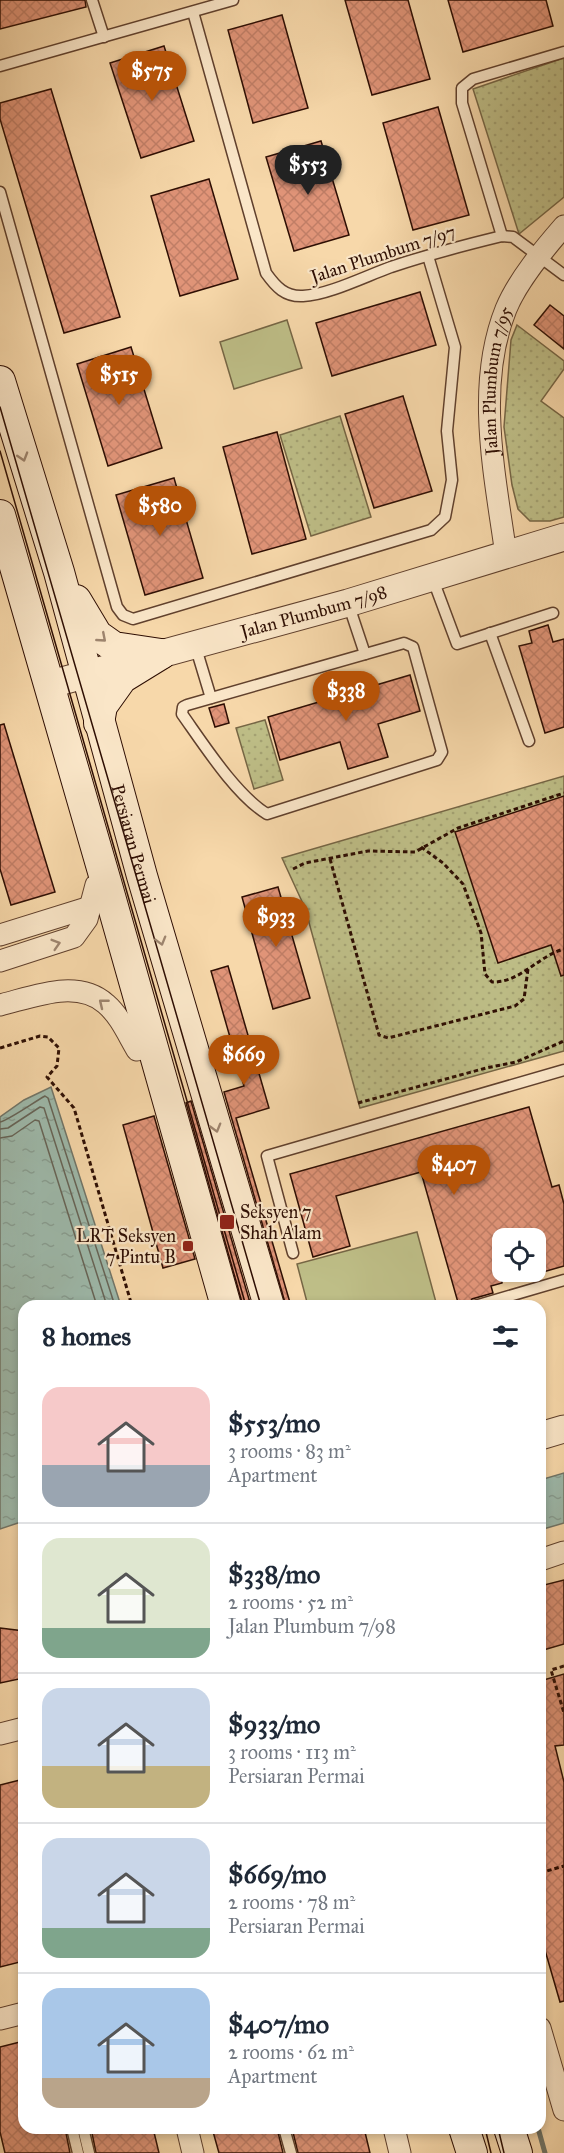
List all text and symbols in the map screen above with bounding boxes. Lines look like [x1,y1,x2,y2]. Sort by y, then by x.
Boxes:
pin: $575 [116,51,188,102]
text: $575 [131,58,173,82]
pin: $553 [272,145,344,196]
text: $553 [289,152,327,176]
street label: Jalan Plumbum 7/97 [306,220,459,289]
street label: Jalan Plumbum 7/95 [478,303,517,458]
pin: $515 [83,355,155,406]
text: $515 [100,362,138,386]
one-way arrow [16,451,29,462]
pin: $580 [124,486,196,537]
text: $580 [138,493,182,517]
street label: Jalan Plumbum 7/98 [236,581,390,644]
one-way arrow [95,630,106,641]
pin: $338 [310,671,382,722]
text: $338 [327,678,365,702]
street label: Persiaran Permai [106,782,161,907]
pin: $933 [240,897,312,948]
text: $933 [257,904,295,928]
one-way arrow [154,935,166,946]
one-way arrow [50,939,61,951]
one-way arrow [99,1000,110,1011]
pin: $669 [208,1035,280,1086]
text: $669 [222,1042,266,1066]
one-way arrow [209,1122,221,1133]
pin: $407 [418,1145,490,1196]
text: $407 [431,1152,477,1176]
place label: Seksyen 7 Shah Alam [240,1201,322,1244]
marker: Seksyen 7 Shah Alam [218,1213,236,1231]
place label: LRT Seksyen 7 Pintu B [76,1225,176,1268]
map controls [492,1228,546,1282]
button: locate [492,1228,546,1282]
marker: LRT Seksyen 7 Pintu B [181,1239,195,1253]
text: 8 homes [42,1320,131,1352]
icon: filters [489,1320,522,1353]
text: $553/mo [228,1407,320,1439]
icon: home [90,1411,162,1483]
text: 3 rooms · 83 m² [228,1439,351,1463]
text: Apartment [228,1463,317,1487]
text: $338/mo [228,1558,320,1590]
icon: home [90,1562,162,1634]
text: 2 rooms · 52 m² [228,1590,353,1614]
text: Jalan Plumbum 7/98 [228,1614,396,1638]
text: $933/mo [228,1708,320,1740]
icon: home [90,1712,162,1784]
text: 3 rooms · 113 m² [228,1740,356,1764]
text: Persiaran Permai [228,1764,365,1788]
text: $669/mo [228,1858,326,1890]
icon: home [90,1862,162,1934]
text: 2 rooms · 78 m² [228,1890,355,1914]
text: Persiaran Permai [228,1914,365,1938]
text: $407/mo [228,2008,329,2040]
icon: home [90,2012,162,2084]
text: 2 rooms · 62 m² [228,2040,354,2064]
text: Apartment [228,2064,317,2088]

